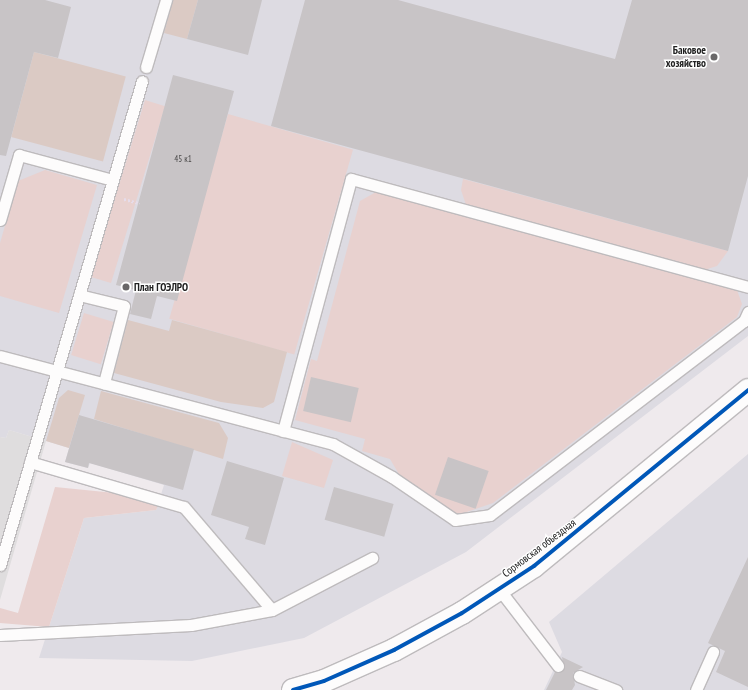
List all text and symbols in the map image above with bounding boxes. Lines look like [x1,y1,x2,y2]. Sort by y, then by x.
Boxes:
place label: Баковое хозяйство [666,44,706,70]
marker: Баковое хозяйство [709,52,719,62]
house number: 45 к1 [174,154,192,164]
place label: План ГОЭЛРО [134,280,188,294]
marker: План ГОЭЛРО [121,282,131,292]
street label: Сормовская объездная [500,516,578,580]

